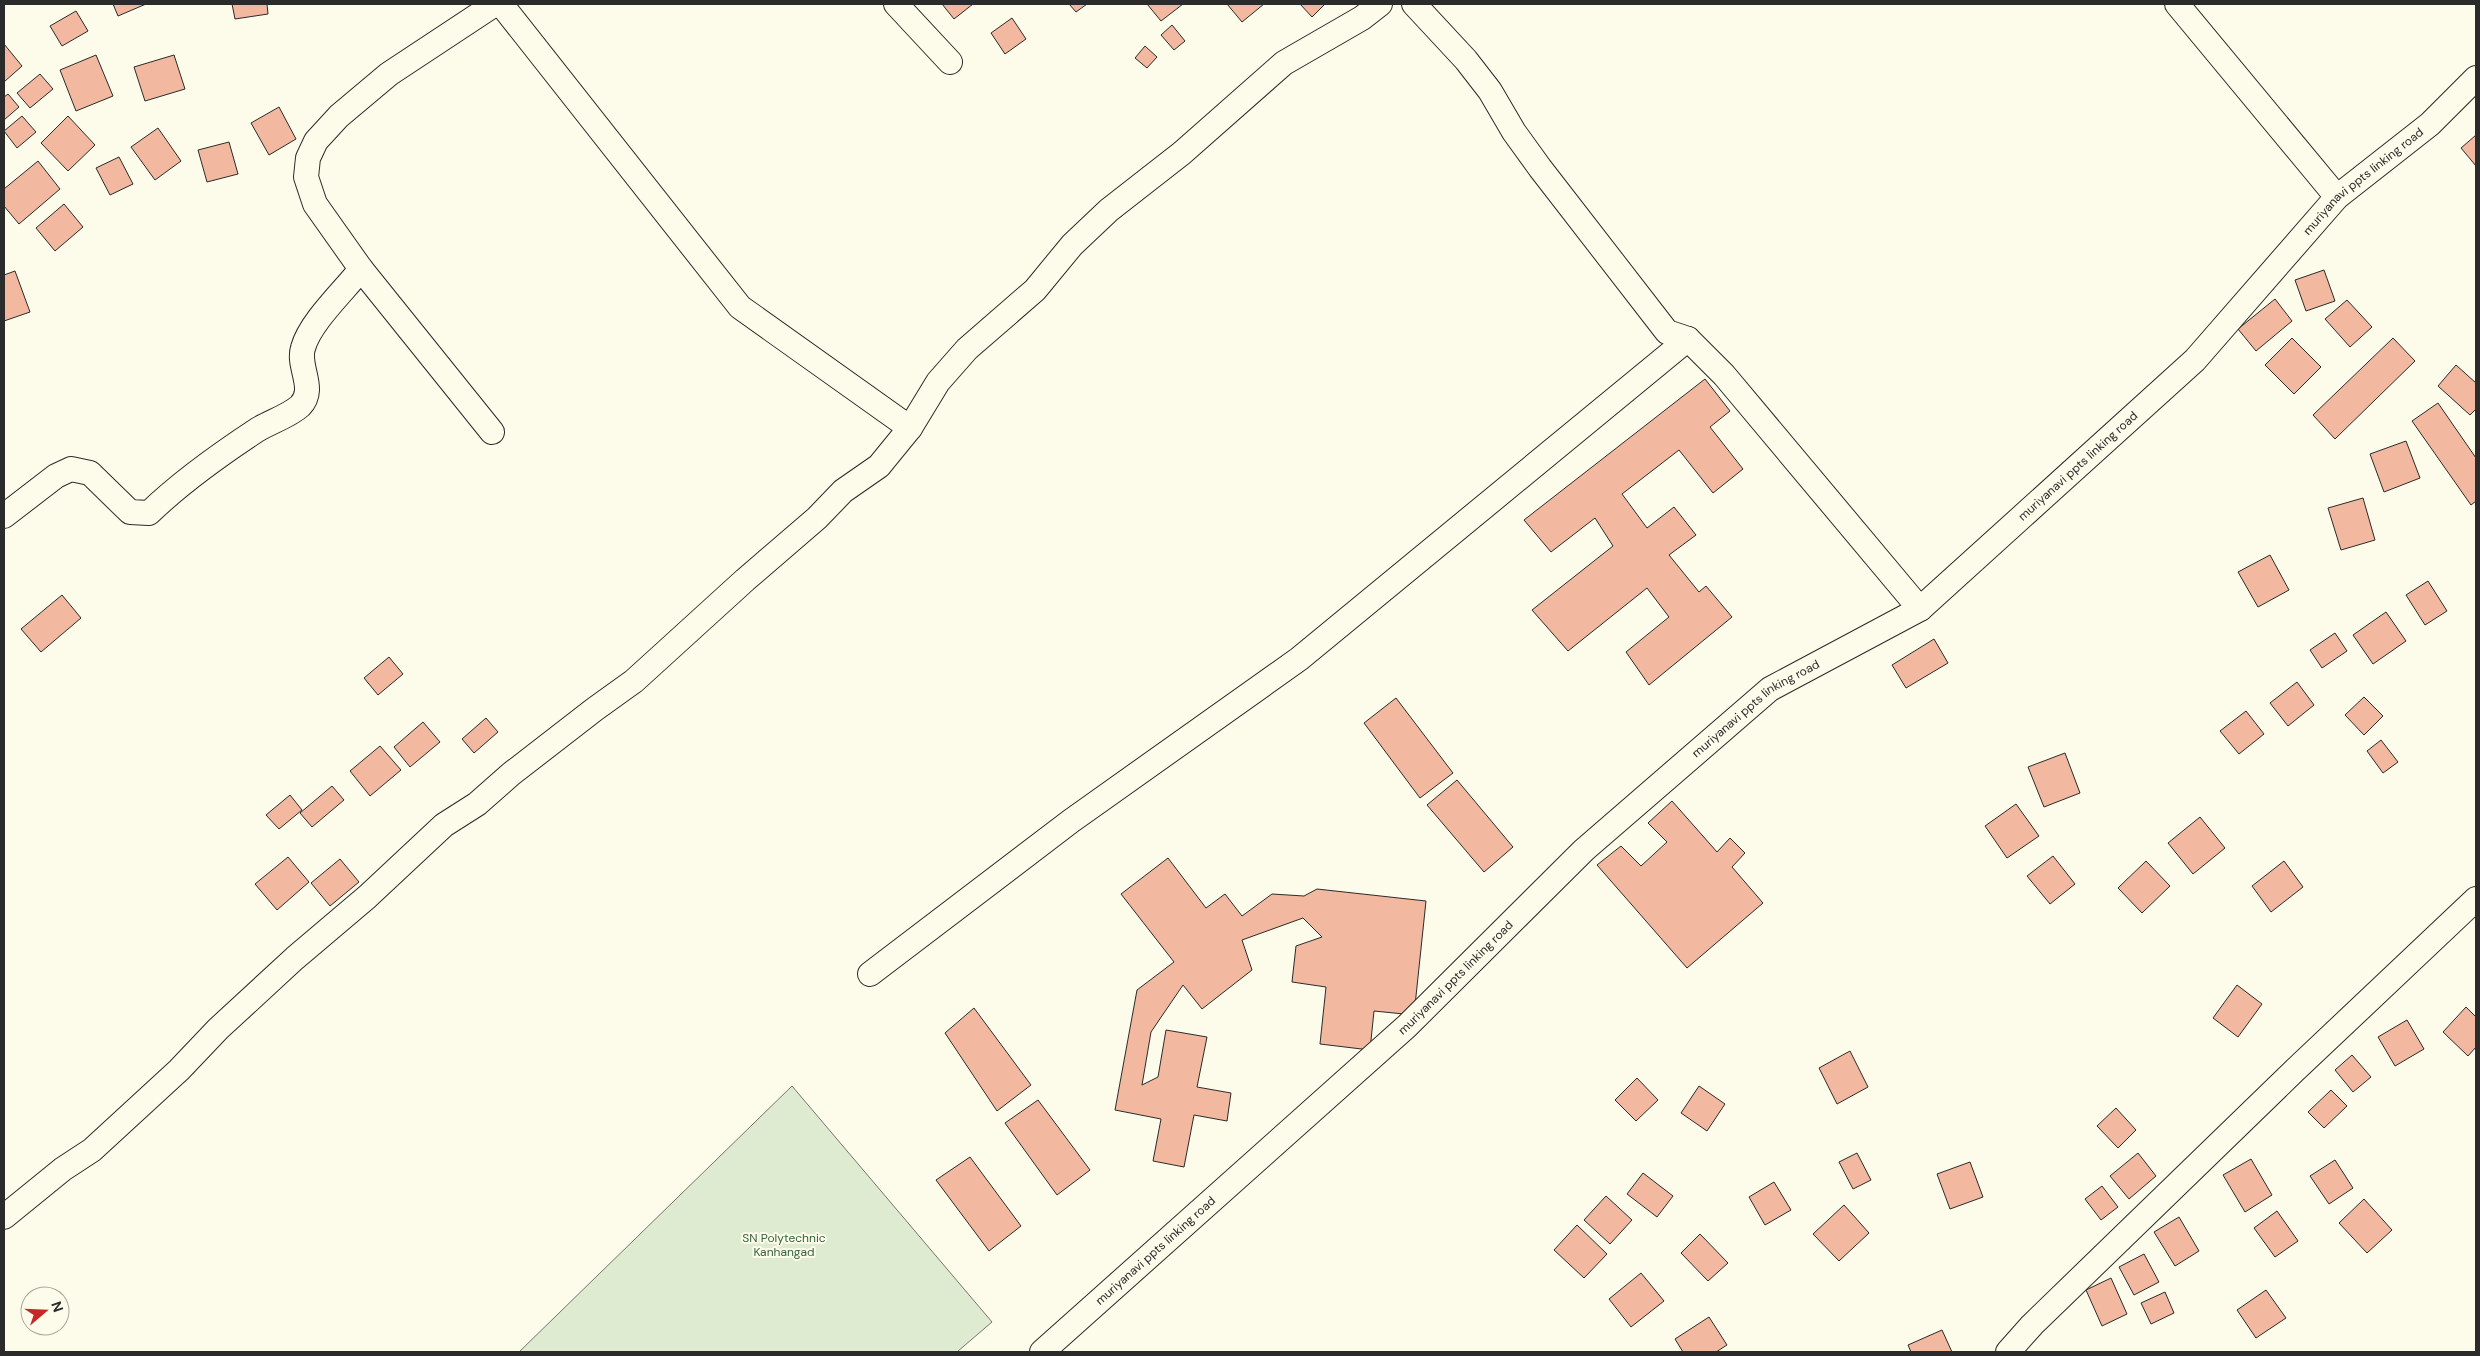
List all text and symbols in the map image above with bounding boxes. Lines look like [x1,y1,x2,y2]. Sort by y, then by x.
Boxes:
street label: muriyanavi ppts linking road [2299,124,2427,238]
street label: muriyanavi ppts linking road [2015,408,2141,524]
street label: muriyanavi ppts linking road [1688,656,1822,761]
street label: muriyanavi ppts linking road [1395,917,1517,1038]
street label: muriyanavi ppts linking road [1092,1193,1219,1309]
park label: SN Polytechnic Kanhangad [742,1230,826,1260]
north arrow [20,1286,70,1336]
text: N [47,1299,67,1315]

